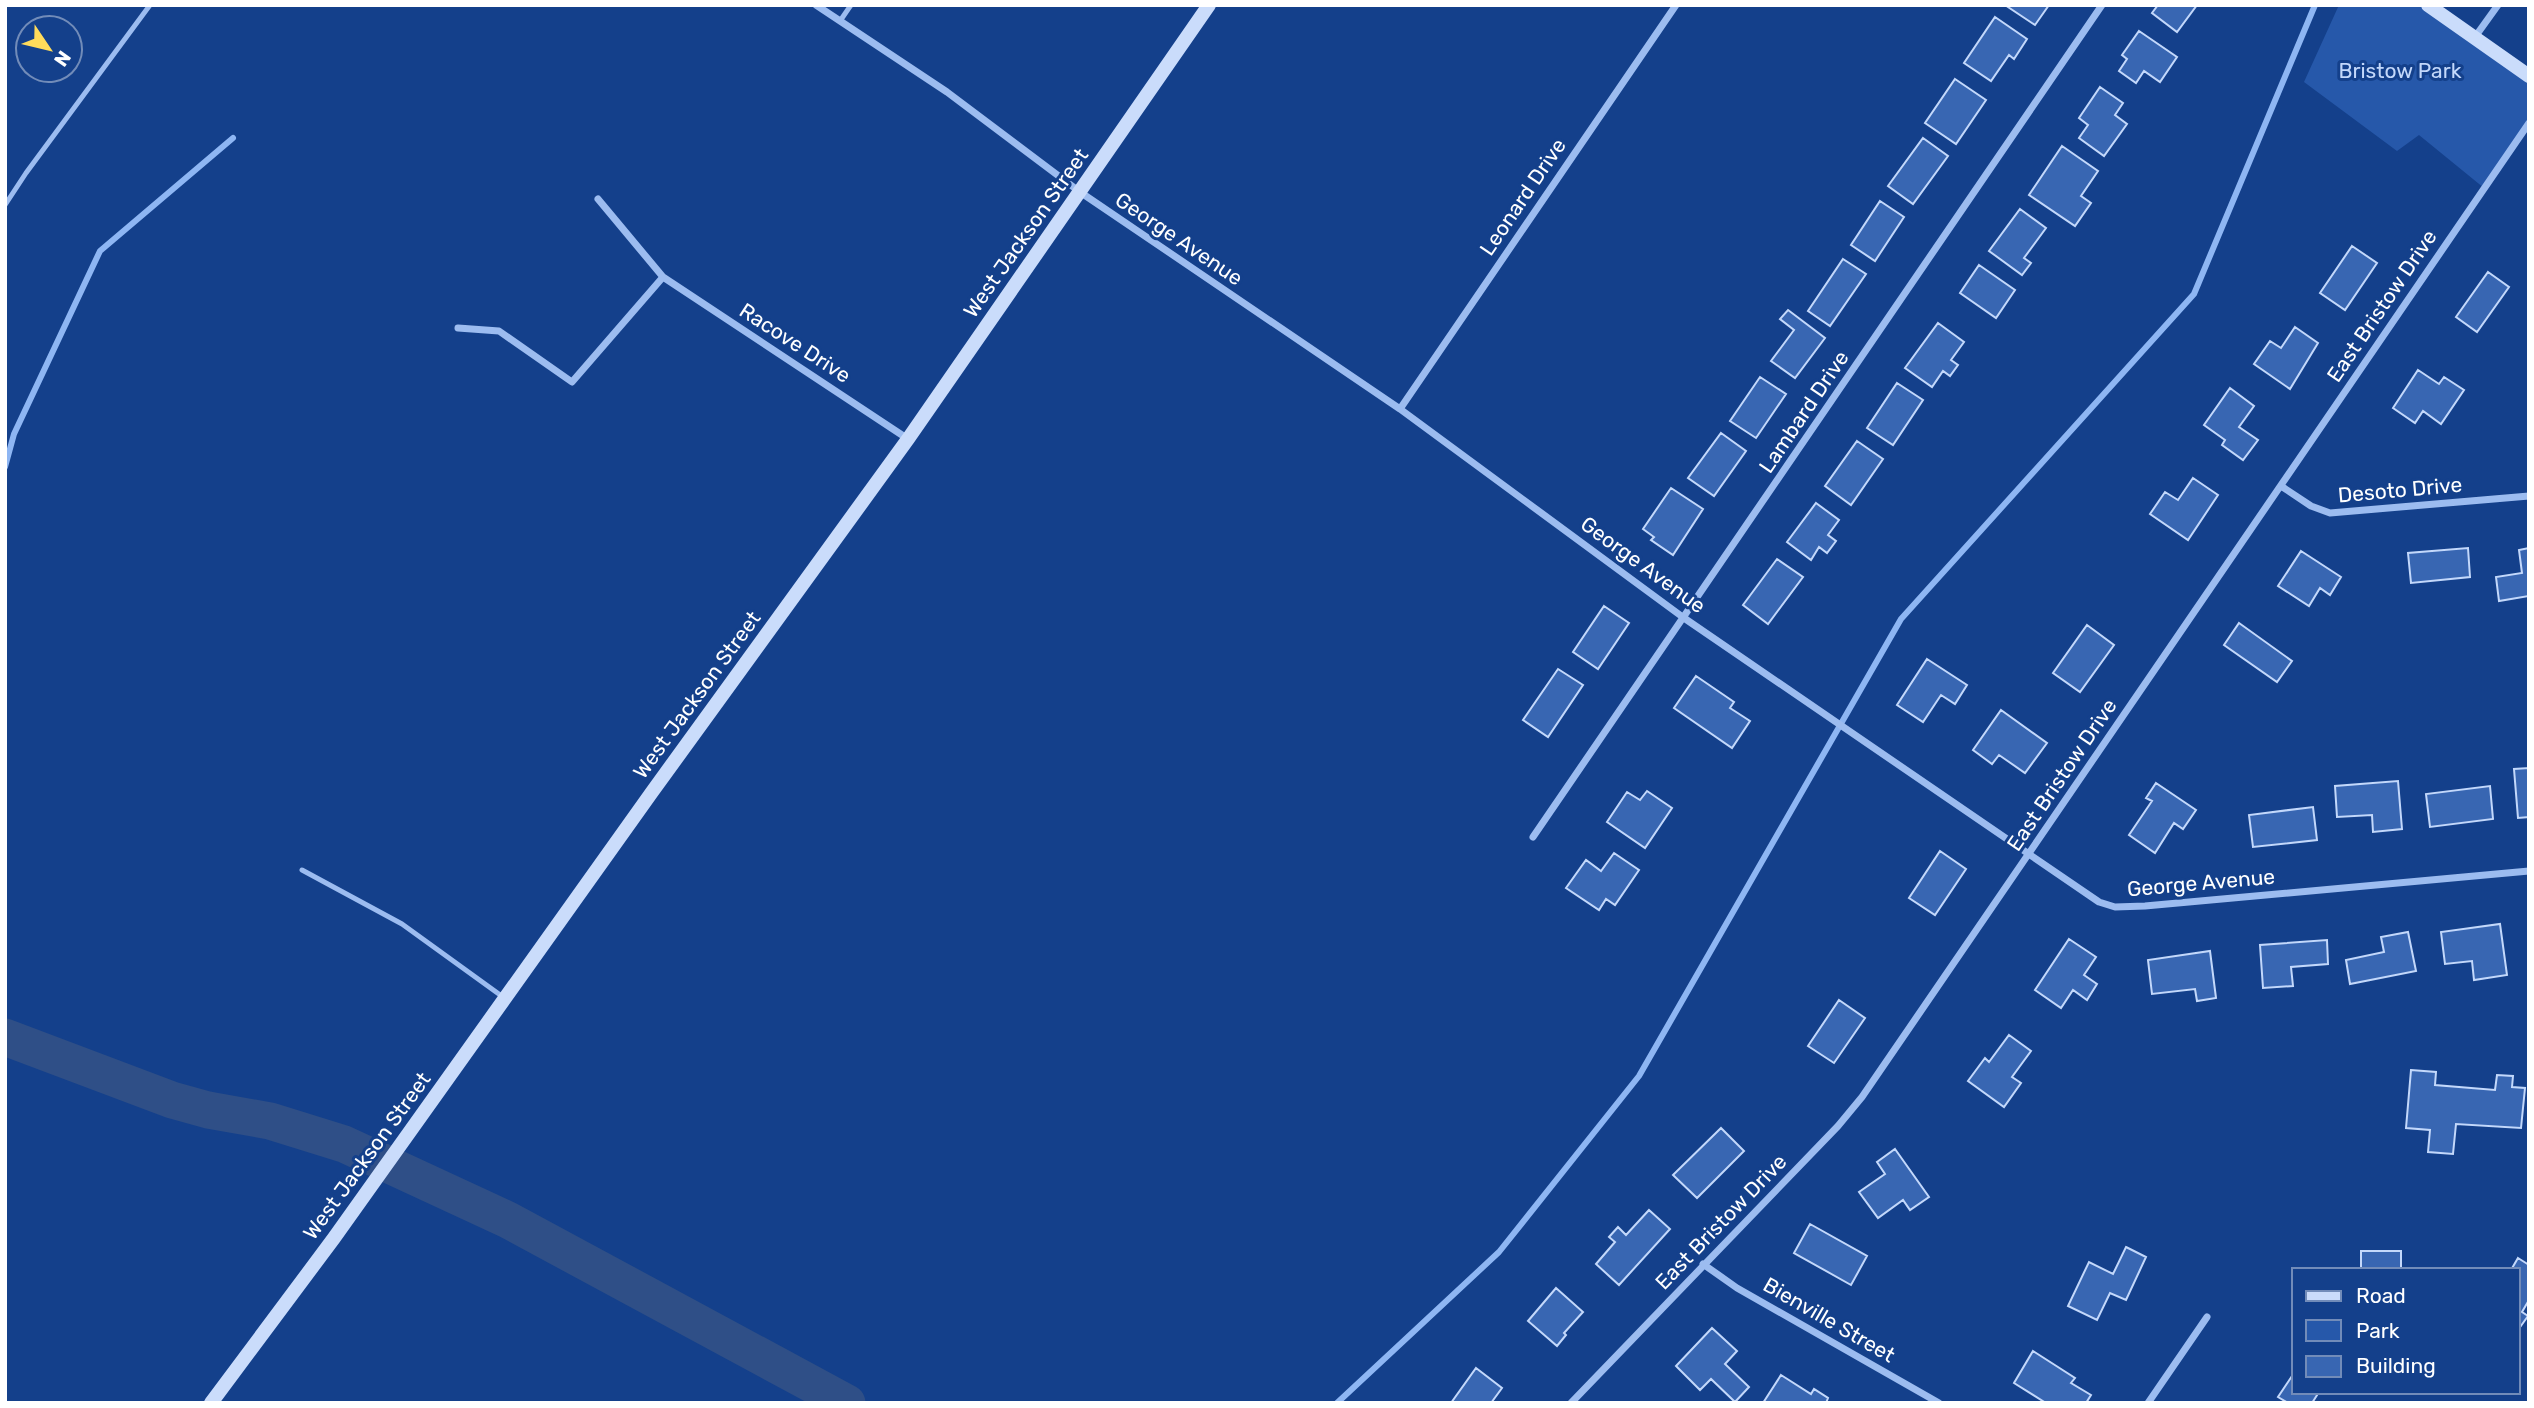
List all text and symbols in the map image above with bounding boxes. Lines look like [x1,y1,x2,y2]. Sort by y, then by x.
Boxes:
north arrow [14,14,84,84]
text: N [49,46,76,71]
park label: Bristow Park [2339,58,2462,83]
street label: Leonard Drive [1474,133,1571,260]
street label: West Jackson Street [958,143,1093,322]
street label: George Avenue [1111,187,1248,290]
street label: East Bristow Drive [2321,225,2442,387]
street label: Racove Drive [735,297,855,388]
street label: Lambard Drive [1753,346,1854,478]
street label: Desoto Drive [2337,472,2463,507]
street label: George Avenue [1576,511,1711,618]
street label: West Jackson Street [628,606,766,783]
street label: East Bristow Drive [2001,694,2122,856]
street label: George Avenue [2126,864,2276,901]
street label: West Jackson Street [298,1067,436,1244]
street label: East Bristow Drive [1650,1149,1792,1294]
legend [2292,1268,2520,1394]
street label: Bienville Street [1759,1272,1900,1367]
text: Road [2356,1283,2406,1308]
text: Park [2356,1318,2400,1343]
text: Building [2356,1353,2436,1378]

